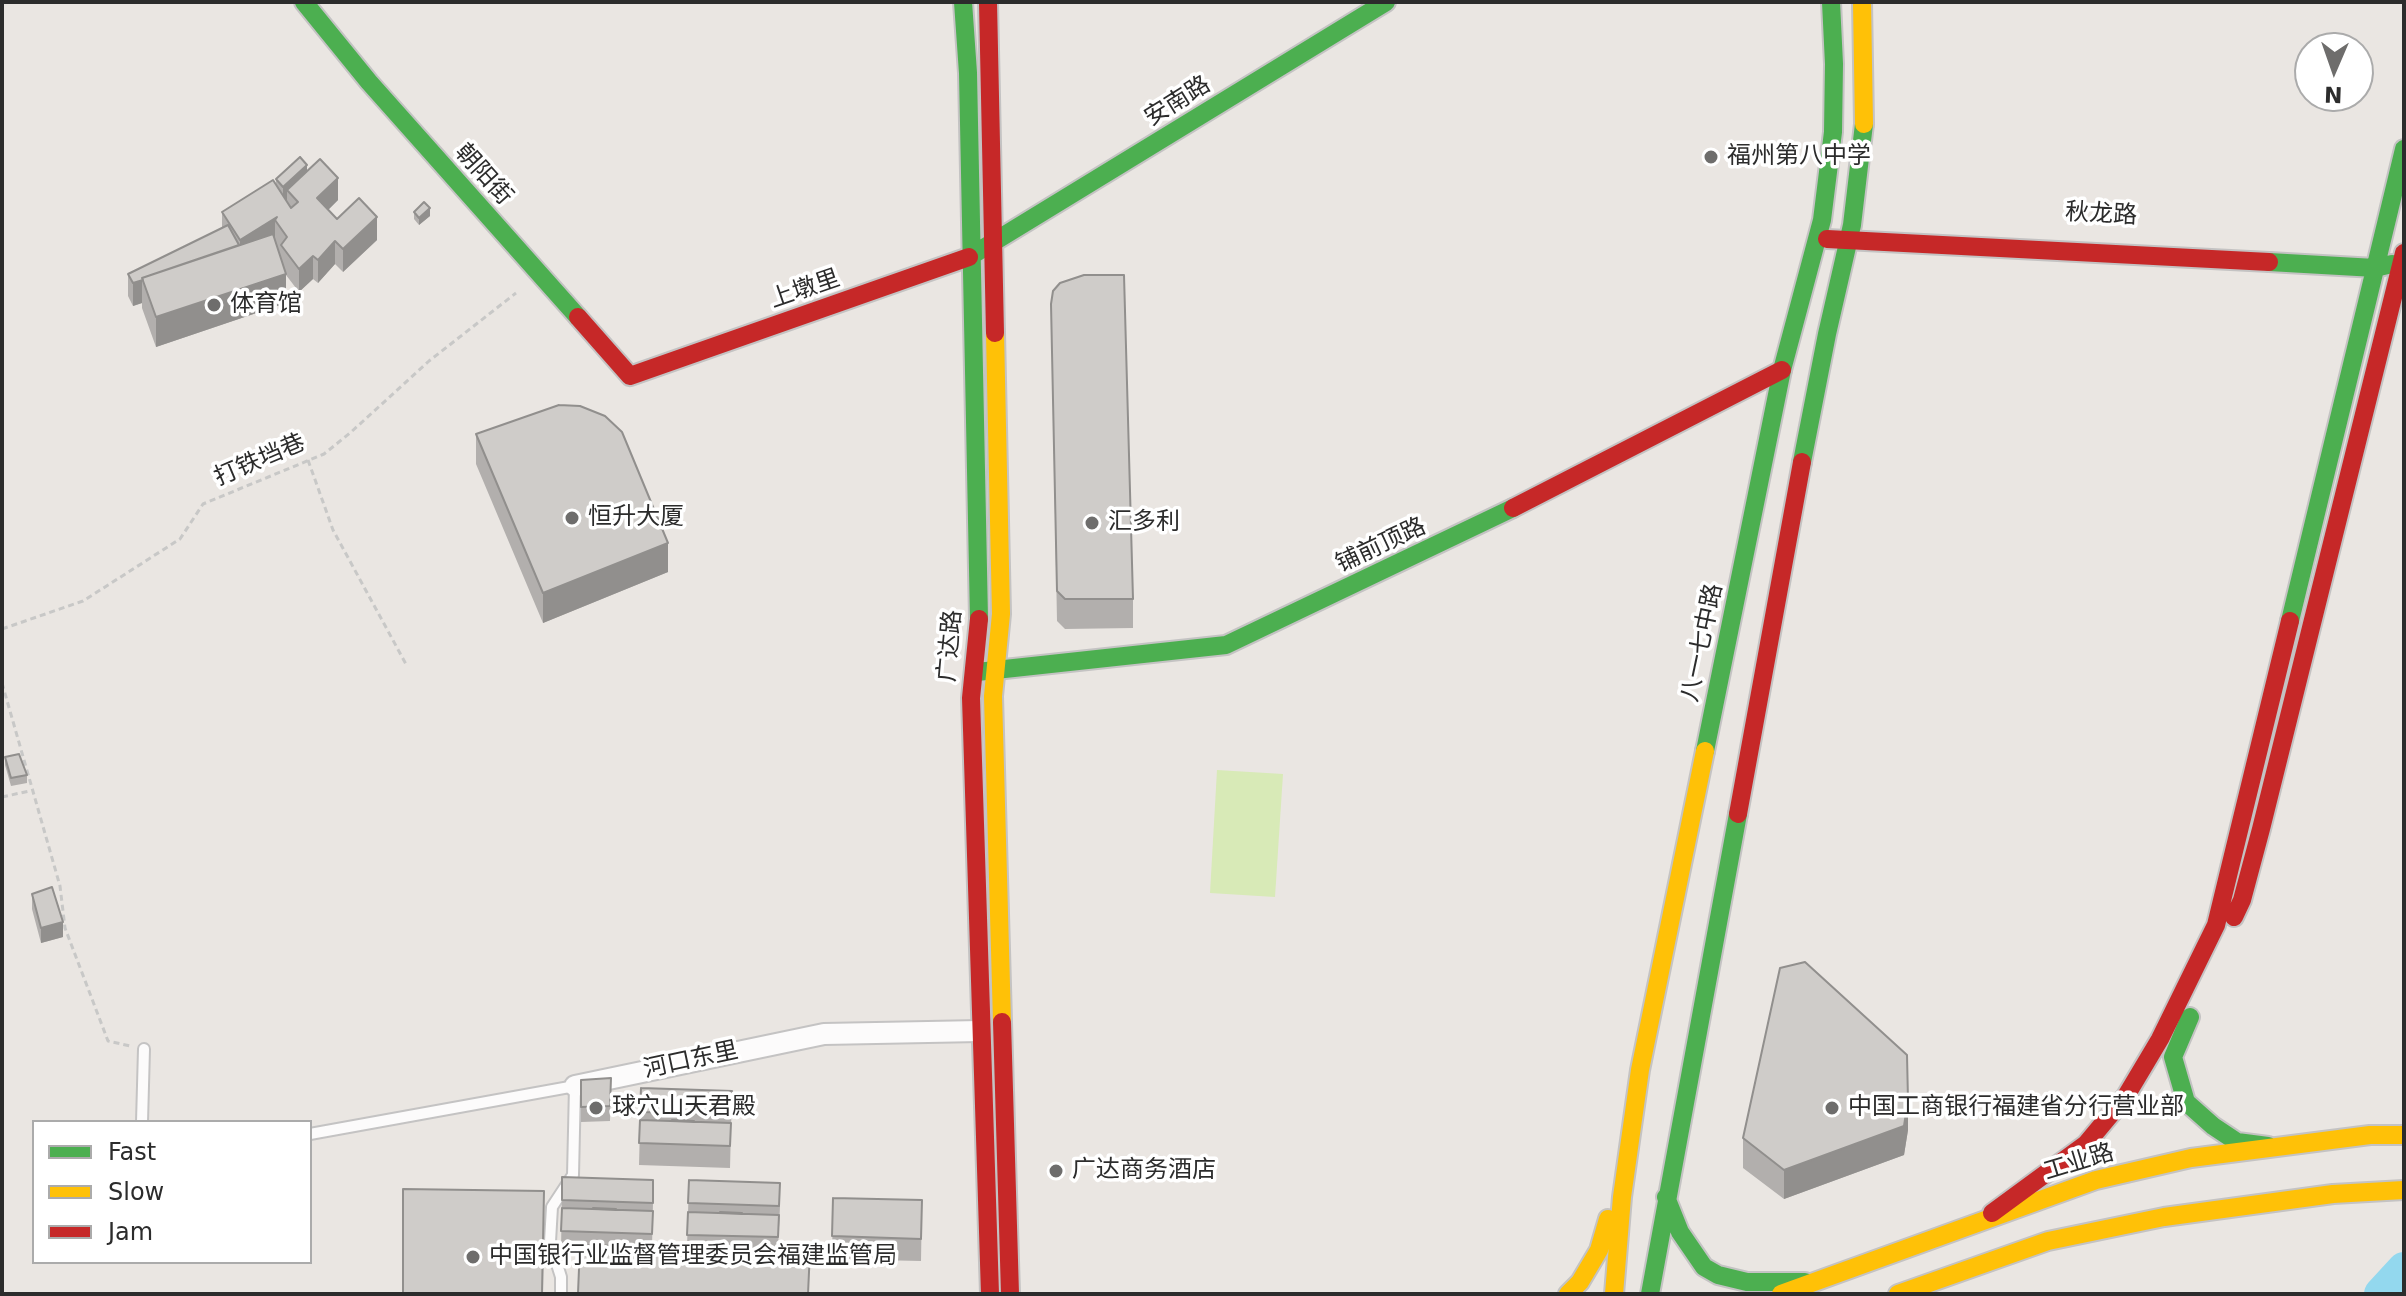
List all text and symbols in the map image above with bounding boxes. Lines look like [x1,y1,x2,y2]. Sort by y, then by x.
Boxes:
north arrow [2294,32,2374,112]
street label: 安南路 [1140,71,1216,133]
text: N [2324,82,2343,107]
street label: 朝阳街 [448,139,518,211]
place label: 福州第八中学 [1727,143,1871,171]
marker: 福州第八中学 [1702,148,1720,166]
street label: 秋龙路 [2064,199,2138,231]
street label: 上墩里 [766,265,844,315]
place label: 体育馆 [230,291,302,319]
marker: 体育馆 [205,296,223,314]
street label: 打铁垱巷 [210,429,310,493]
place label: 恒升大厦 [588,504,684,532]
marker: 恒升大厦 [563,509,581,527]
place label: 汇多利 [1108,509,1180,537]
street label: 铺前顶路 [1331,513,1431,579]
marker: 汇多利 [1083,514,1101,532]
street label: 八一七中路 [1676,581,1730,705]
street label: 广达路 [934,609,968,683]
street label: 河口东里 [641,1037,741,1085]
place label: 球穴山天君殿 [612,1094,756,1122]
place label: 中国工商银行福建省分行营业部 [1848,1094,2184,1122]
marker: 球穴山天君殿 [587,1099,605,1117]
marker: 中国工商银行福建省分行营业部 [1823,1099,1841,1117]
legend [32,1120,312,1264]
text: Fast [108,1138,156,1166]
street label: 工业路 [2040,1139,2118,1187]
place label: 广达商务酒店 [1072,1157,1216,1185]
marker: 广达商务酒店 [1047,1162,1065,1180]
text: Slow [108,1178,164,1206]
text: Jam [108,1218,153,1246]
place label: 中国银行业监督管理委员会福建监管局 [489,1243,897,1271]
marker: 中国银行业监督管理委员会福建监管局 [464,1248,482,1266]

